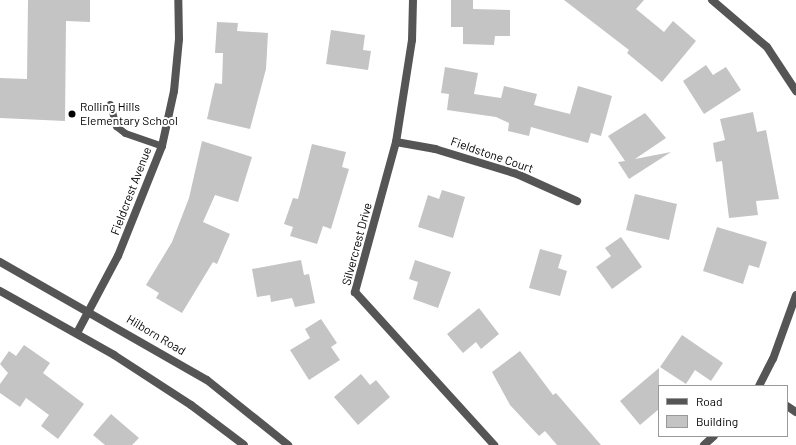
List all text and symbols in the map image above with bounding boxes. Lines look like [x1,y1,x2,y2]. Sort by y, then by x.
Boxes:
place label: Rolling Hills Elementary School [80,100,178,128]
marker: Rolling Hills Elementary School [67,109,77,119]
street label: Fieldstone Court [449,134,535,176]
street label: Fieldcrest Avenue [108,145,154,237]
street label: Silvercrest Drive [339,201,375,287]
street label: Hilborn Road [124,312,188,358]
legend [658,385,788,437]
text: Road [696,394,723,408]
text: Building [696,414,738,428]

